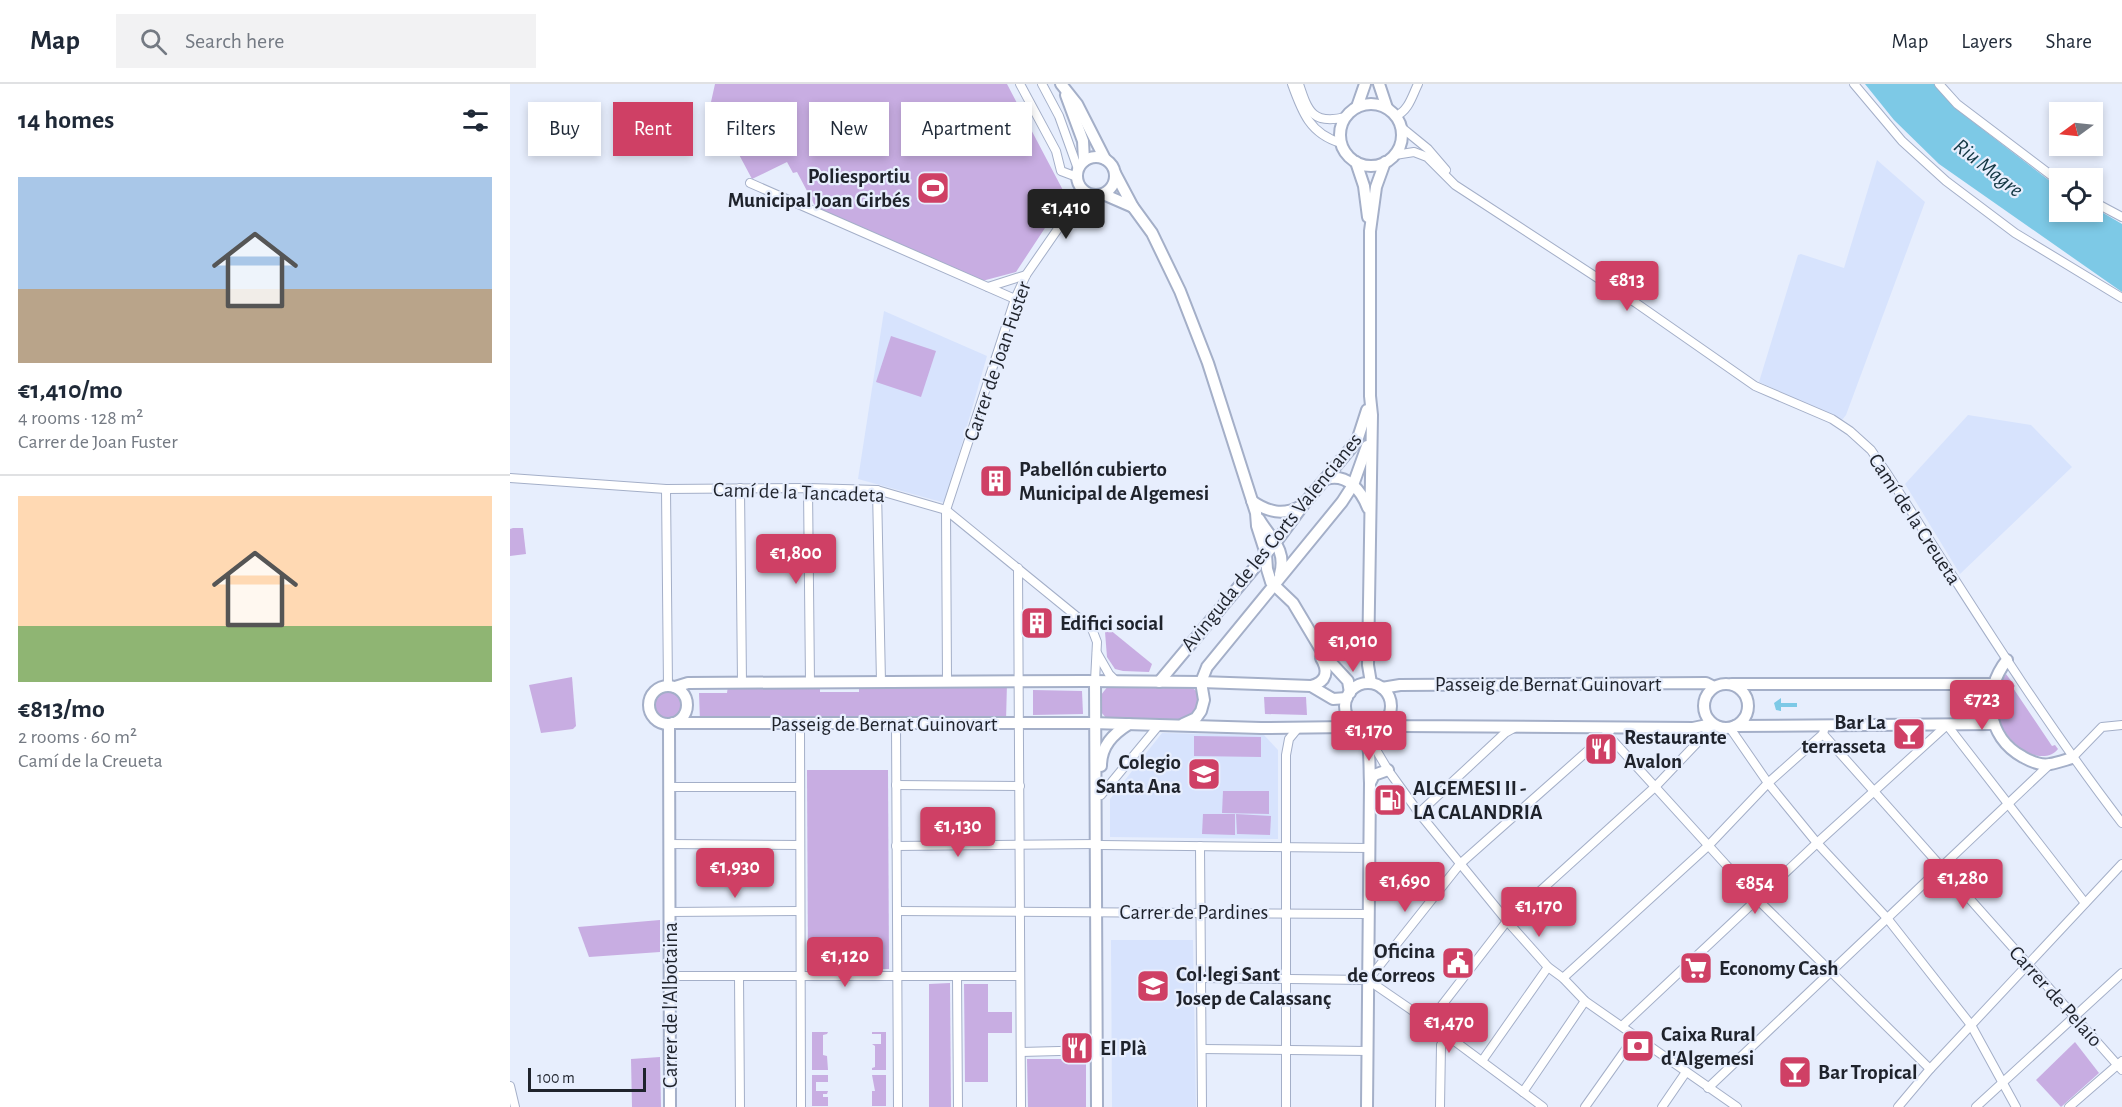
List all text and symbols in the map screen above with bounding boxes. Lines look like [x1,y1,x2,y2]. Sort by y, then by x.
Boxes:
search box [116,14,536,68]
icon: search [137,25,170,58]
text: Map [30,27,80,55]
text: Search here [185,30,284,52]
text: Map [1892,31,1928,52]
text: Layers [1961,31,2012,52]
text: Share [2045,31,2092,52]
chip: Buy [528,102,601,156]
chip: Rent [613,102,693,156]
chip: Filters [705,102,797,156]
chip: New [809,102,889,156]
chip: Apartment [901,102,1032,156]
north arrow [2049,102,2103,156]
map controls [2049,102,2103,222]
icon: filters [459,104,492,137]
text: 14 homes [18,107,114,133]
water label: Riu Magre [1950,134,2027,201]
place label: Poliesportiu Municipal Joan Girbés [728,166,910,211]
button: locate [2049,168,2103,222]
sports icon: Poliesportiu Municipal Joan Girbés [915,170,951,206]
pin: €1,410 [1017,189,1115,240]
text: €1,410 [1042,198,1090,218]
icon: home [201,216,309,324]
pin: €813 [1591,261,1663,312]
text: €813 [1609,270,1645,290]
street label: Carrer de Joan Fuster [960,278,1035,444]
text: €1,410/mo [18,377,123,403]
text: 4 rooms · 128 m² [18,408,143,428]
street label: Avinguda de les Corts Valencianes [1177,429,1366,655]
text: Carrer de Joan Fuster [18,432,178,452]
street label: Camí de la Creueta [1864,450,1965,589]
place label: Pabellón cubierto Municipal de Algemesi [1019,459,1209,504]
building icon: Pabellón cubierto Municipal de Algemesi [978,463,1014,499]
street label: Camí de la Tancadeta [713,479,886,506]
pin: €1,800 [747,534,845,585]
icon: home [201,535,309,643]
text: €1,800 [770,543,822,563]
building icon: Edifici social [1019,605,1055,641]
place label: Edifici social [1060,613,1164,634]
pin: €1,010 [1304,622,1402,673]
text: €1,010 [1328,631,1378,651]
street label: Passeig de Bernat Guinovart [1435,674,1662,695]
pin: €723 [1946,680,2018,731]
text: €723 [1964,689,2000,709]
text: €813/mo [18,696,105,722]
pin: €1,170 [1320,711,1418,762]
place label: Bar La terrasseta [1801,712,1886,757]
street label: Passeig de Bernat Guinovart [771,714,998,735]
bar icon: Bar La terrasseta [1891,716,1927,752]
text: €1,170 [1345,720,1393,740]
text: 2 rooms · 60 m² [18,727,137,747]
place label: Restaurante Avalon [1624,727,1727,772]
restaurant icon: Restaurante Avalon [1583,731,1619,767]
text: Camí de la Creueta [18,751,163,771]
place label: Colegio Santa Ana [1096,752,1181,797]
school or university icon: Colegio Santa Ana [1186,756,1222,792]
place label: ALGEMESI II - LA CALANDRIA [1413,778,1543,823]
fuel station icon: ALGEMESI II - LA CALANDRIA [1372,782,1408,818]
pin: €1,130 [909,807,1007,858]
text: €1,130 [934,816,982,836]
pin: €1,930 [686,848,784,899]
text: €1,930 [710,857,760,877]
pin: €1,280 [1914,859,2012,910]
pin: €1,690 [1356,862,1454,913]
pin: €854 [1719,864,1791,915]
text: €1,280 [1938,868,1988,888]
text: €1,690 [1380,871,1430,891]
text: €854 [1736,873,1774,893]
pin: €1,170 [1490,887,1588,938]
text: €1,170 [1515,896,1563,916]
street label: Carrer de Pardines [1120,902,1268,923]
street label: Carrer de l'Albotaina [660,922,681,1088]
pin: €1,120 [796,937,894,988]
place label: Oficina de Correos [1347,941,1435,986]
street label: Carrer de Pelaio [2005,942,2106,1051]
public building icon: Oficina de Correos [1440,945,1476,981]
text: €1,120 [821,946,869,966]
supermarket icon: Economy Cash [1678,950,1714,986]
place label: Economy Cash [1719,958,1838,979]
place label: Col·legi Sant Josep de Calassanç [1176,964,1331,1009]
school or university icon: Col·legi Sant Josep de Calassanç [1135,968,1171,1004]
pin: €1,470 [1400,1003,1498,1054]
text: €1,470 [1424,1012,1474,1032]
place label: Caixa Rural d'Algemesi [1661,1024,1756,1069]
bank icon: Caixa Rural d'Algemesi [1620,1028,1656,1064]
restaurant icon: El Plà [1059,1030,1095,1066]
place label: El Plà [1100,1038,1147,1059]
bar icon: Bar Tropical [1777,1054,1813,1090]
place label: Bar Tropical [1818,1062,1918,1083]
scale bar [528,1065,646,1092]
text: 100 m [537,1070,575,1086]

